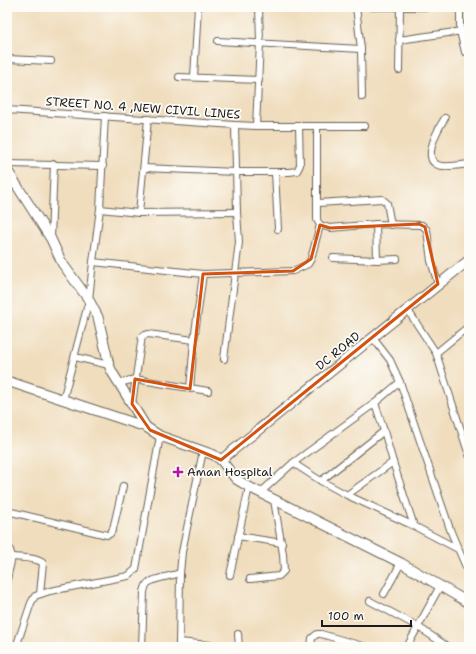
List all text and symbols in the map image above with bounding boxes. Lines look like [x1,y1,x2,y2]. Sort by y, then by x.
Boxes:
street label: STREET NO. 4 ,NEW CIVIL LINES [45,93,241,123]
street label: DC ROAD [312,328,364,374]
place label: Aman Hospital [187,464,273,480]
marker: Aman Hospital [172,466,184,478]
scale bar [322,602,411,628]
text: 100 m [328,608,364,624]

